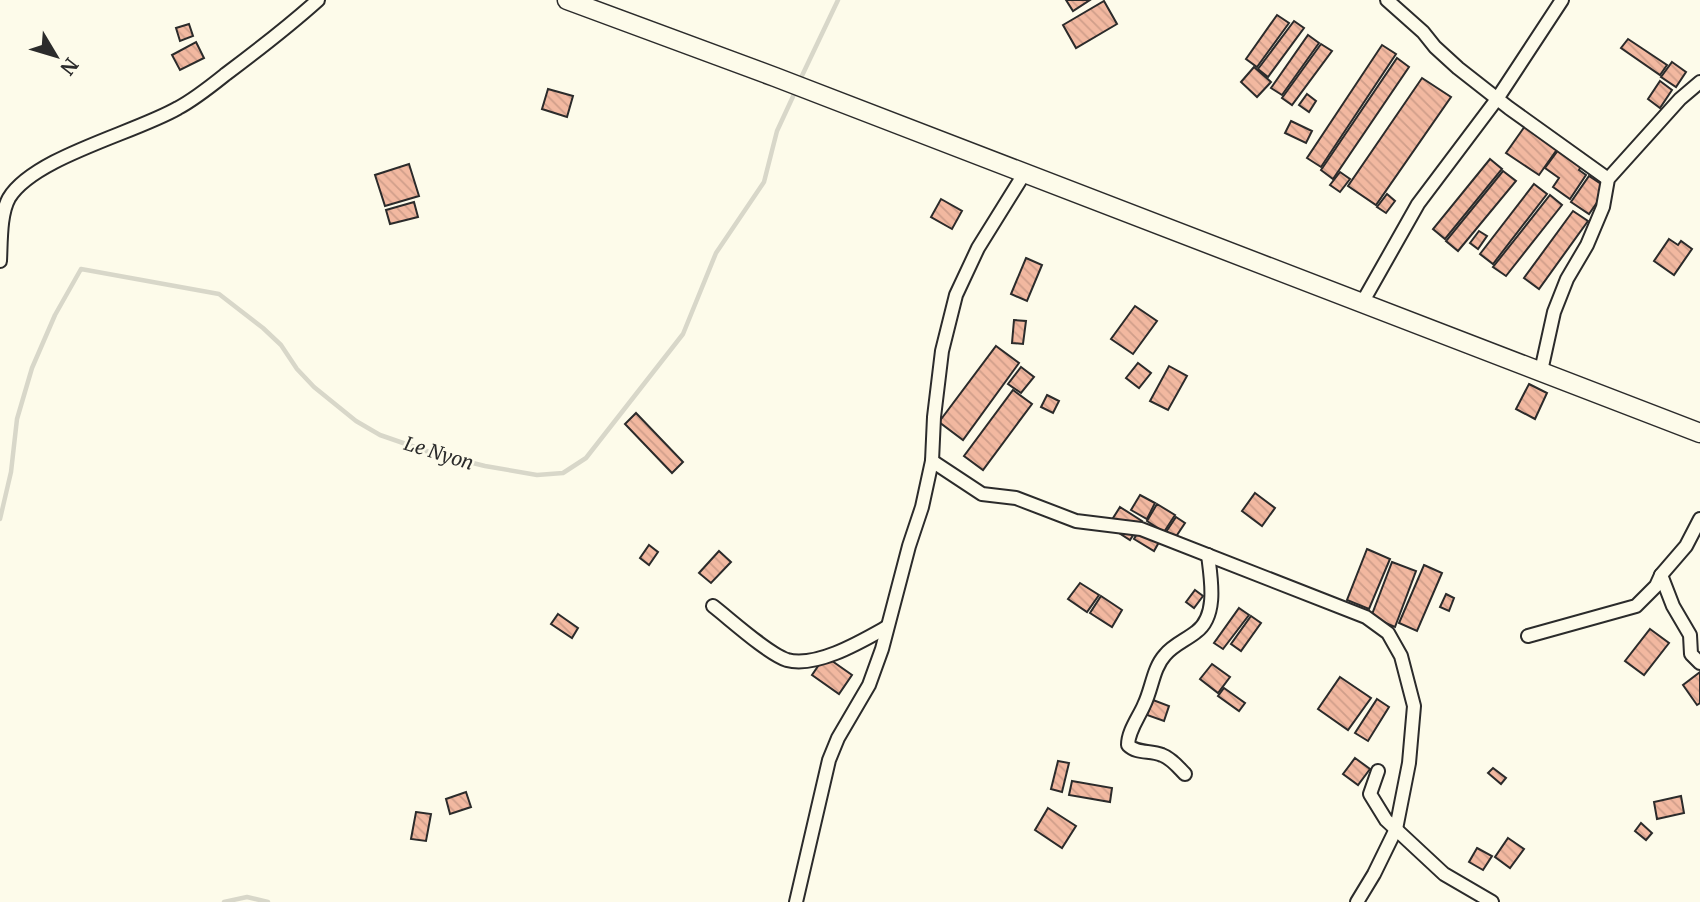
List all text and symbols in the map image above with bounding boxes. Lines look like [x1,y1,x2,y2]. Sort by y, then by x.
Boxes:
north arrow [21,21,91,91]
text: N [55,53,83,80]
water label: Le Nyon [401,431,477,475]

